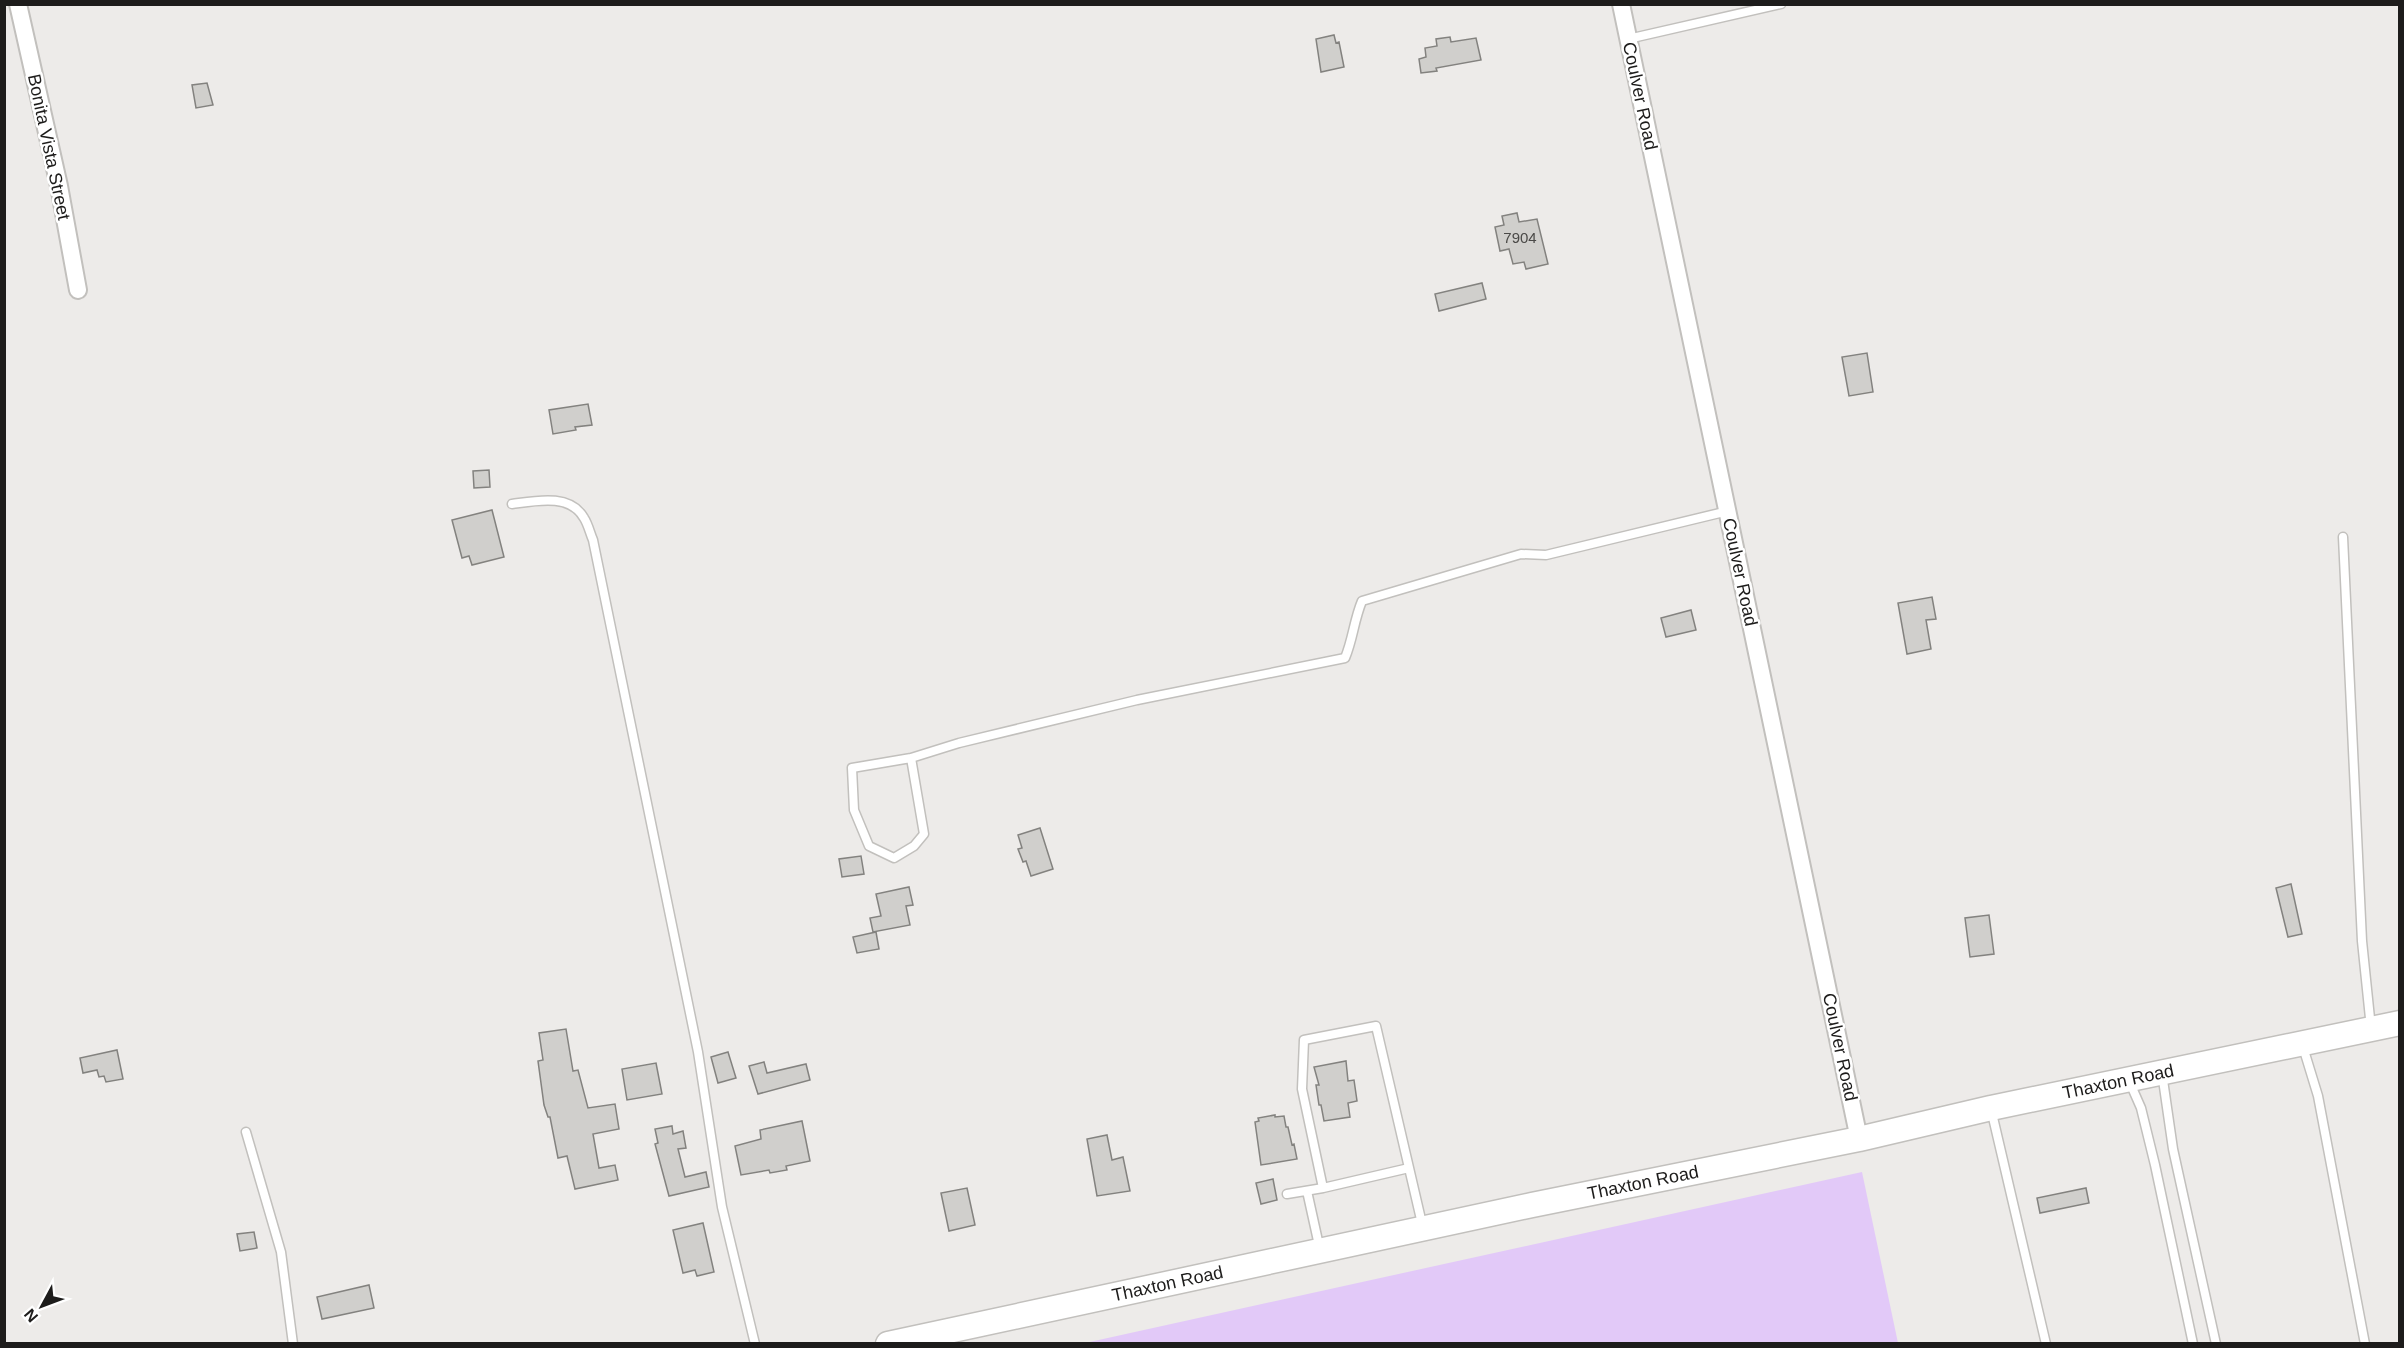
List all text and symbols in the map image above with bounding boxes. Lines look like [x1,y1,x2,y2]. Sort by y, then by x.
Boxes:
street label: Coulver Road [1619,40,1661,152]
street label: Bonita Vista Street [24,72,74,222]
house number: 7904 [1503,229,1537,246]
street label: Coulver Road [1719,516,1761,628]
street label: Coulver Road [1819,991,1861,1103]
street label: Thaxton Road [2061,1060,2176,1103]
street label: Thaxton Road [1586,1162,1700,1204]
street label: Thaxton Road [1110,1262,1225,1305]
north arrow [12,1276,72,1336]
text: N [21,1306,41,1325]

